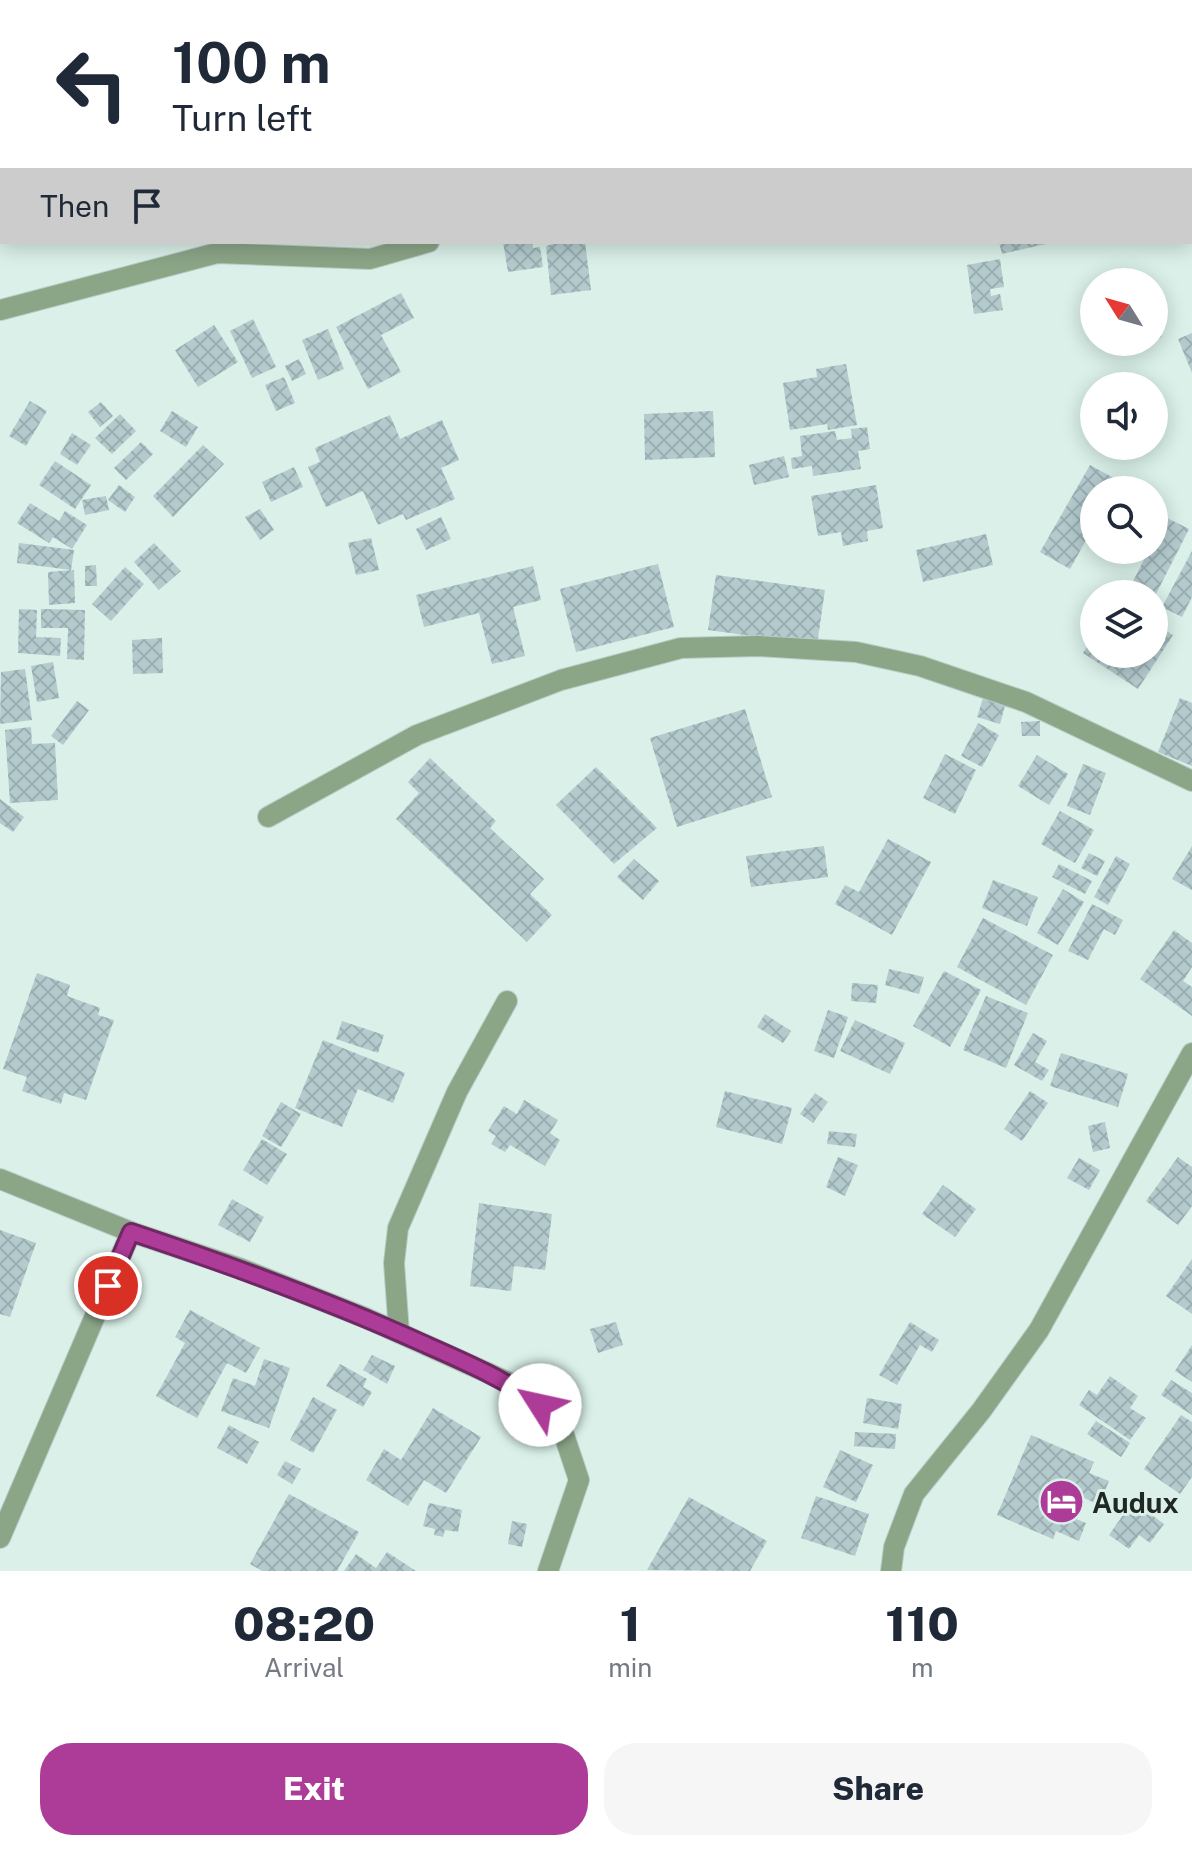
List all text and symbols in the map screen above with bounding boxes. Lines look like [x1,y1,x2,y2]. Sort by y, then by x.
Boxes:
text: 100 m [172,30,331,96]
icon: left [40,32,144,136]
text: Turn left [172,97,313,139]
icon: arrive [125,184,169,228]
text: Then [40,188,109,224]
north arrow [1080,268,1168,356]
map controls [1080,268,1168,668]
button: sound [1080,372,1168,460]
button: search [1080,476,1168,564]
button: layers [1080,580,1168,668]
pin [74,1252,142,1320]
icon: arrive [86,1264,130,1308]
position arrow [498,1363,582,1447]
hotel icon: Audux [1037,1478,1085,1526]
place label: Audux [1092,1486,1179,1519]
text: 08:20 [233,1595,375,1652]
text: 1 [620,1595,641,1652]
text: 110 [885,1595,959,1652]
text: Arrival [264,1652,344,1683]
text: min [608,1652,652,1683]
text: m [911,1652,933,1683]
button: Exit [40,1743,588,1835]
button: Share [604,1743,1152,1835]

